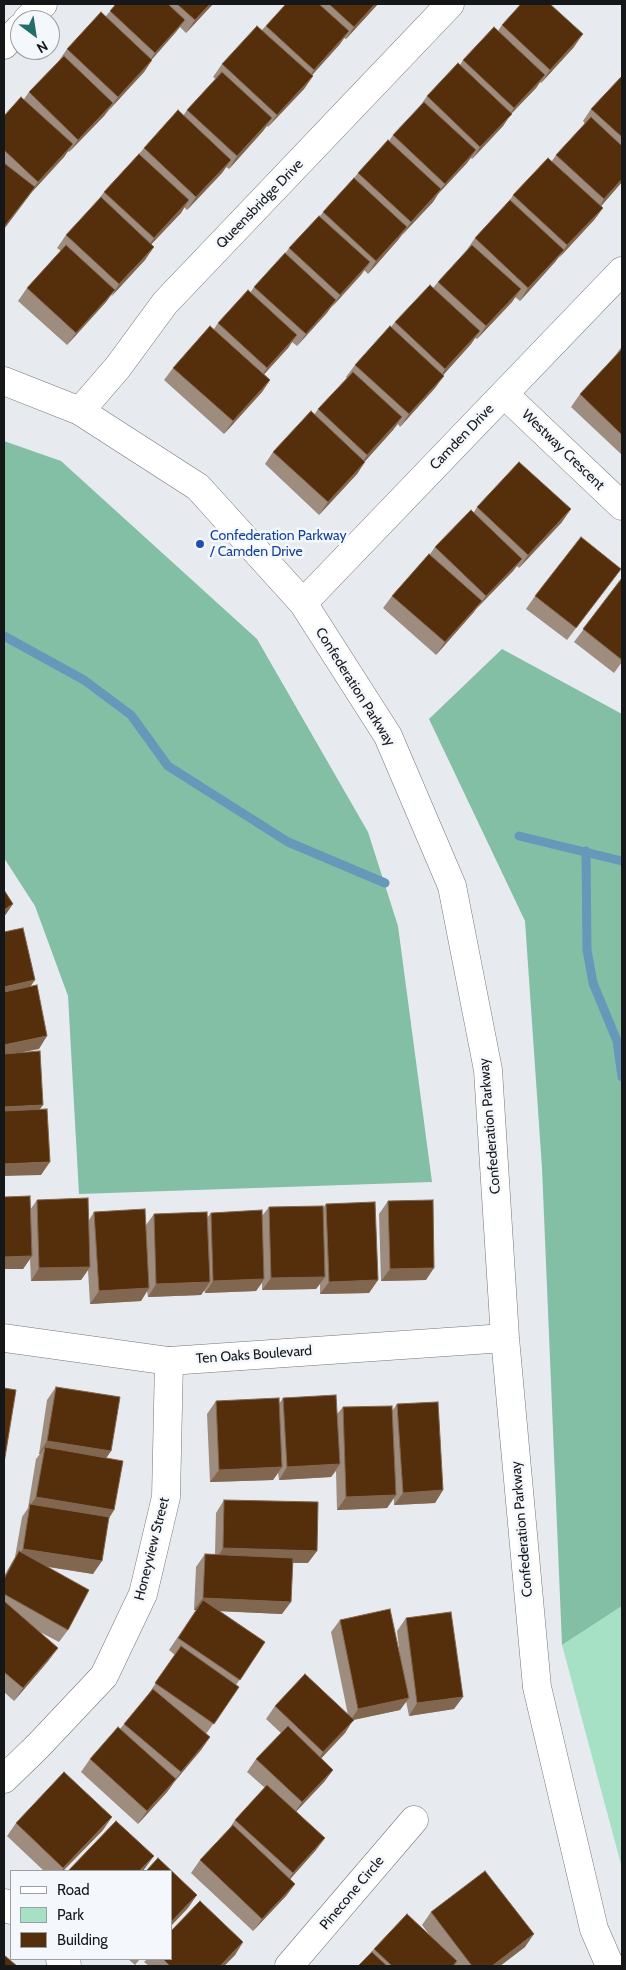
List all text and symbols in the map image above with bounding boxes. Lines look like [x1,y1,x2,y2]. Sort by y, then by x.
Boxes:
north arrow [10,10,60,60]
text: N [33,37,51,57]
street label: Queensbridge Drive [213,156,307,252]
street label: Camden Drive [426,401,498,473]
street label: Westway Crescent [518,406,608,494]
place label: Confederation Parkway / Camden Drive [210,528,347,560]
marker: Confederation Parkway / Camden Drive [194,538,206,550]
street label: Confederation Parkway [312,625,398,749]
street label: Confederation Parkway [476,1057,504,1195]
street label: Ten Oaks Boulevard [195,1343,313,1367]
street label: Confederation Parkway [508,1460,536,1598]
street label: Honeyview Street [131,1496,173,1602]
street label: Pinecone Circle [316,1853,388,1933]
legend [10,1870,172,1960]
text: Road [57,1881,90,1899]
text: Park [57,1906,84,1924]
text: Building [57,1931,108,1949]

